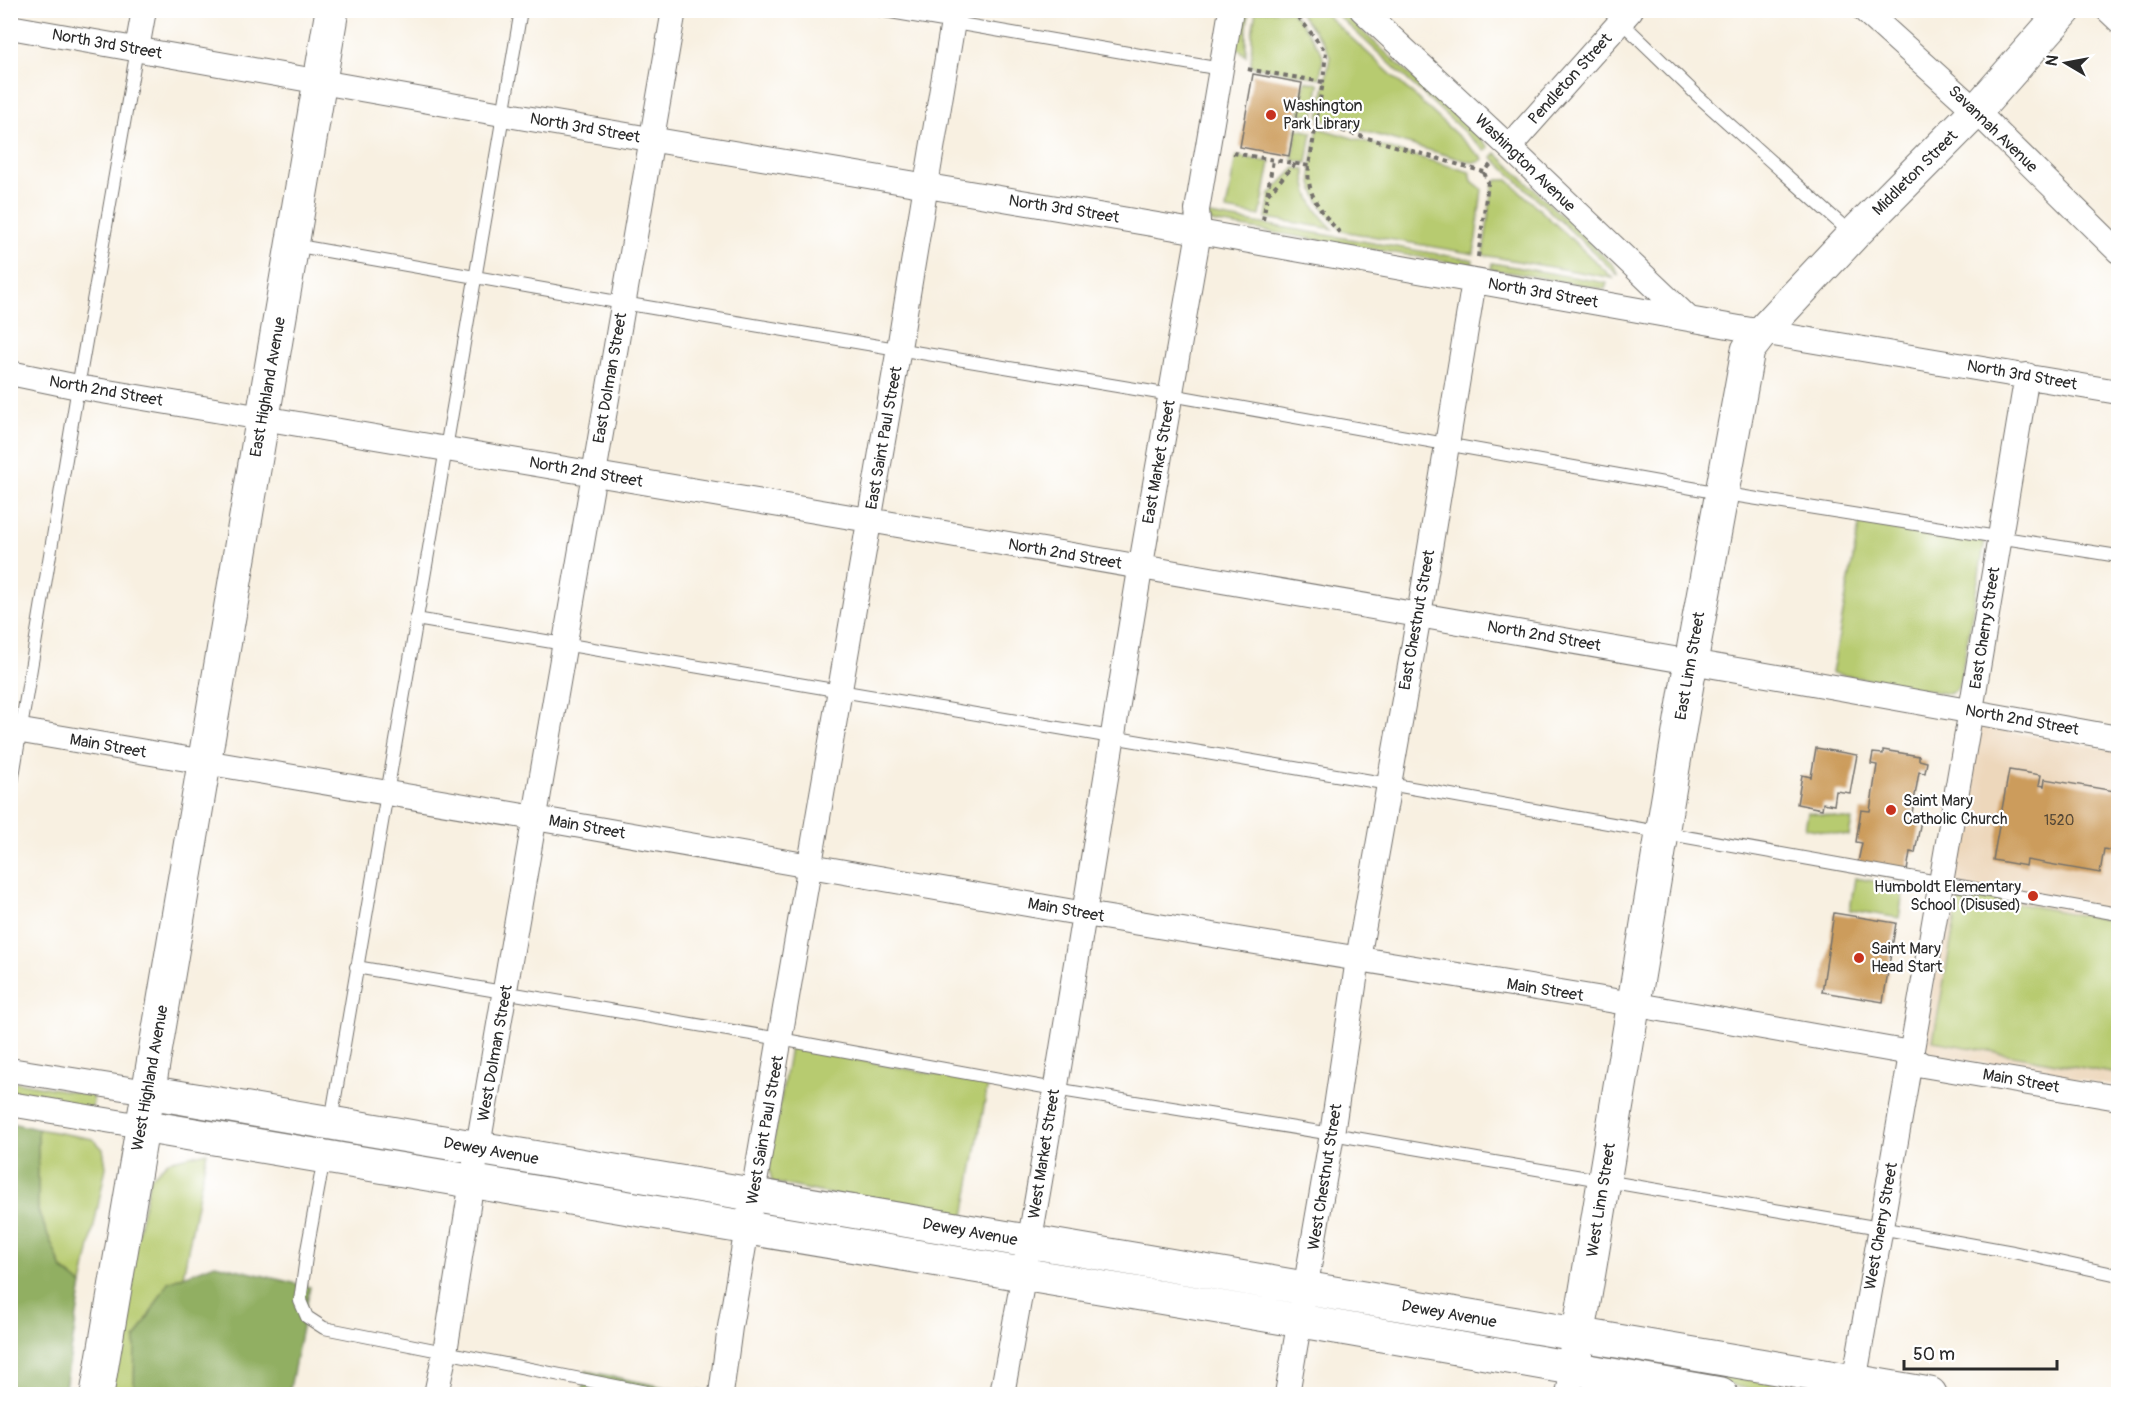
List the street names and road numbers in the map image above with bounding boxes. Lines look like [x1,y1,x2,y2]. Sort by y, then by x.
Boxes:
street label: North 3rd Street [50,24,164,64]
street label: Pendleton Street [1524,29,1617,129]
street label: Savannah Avenue [1944,81,2042,177]
street label: North 3rd Street [528,108,642,148]
street label: Washington Avenue [1470,110,1580,216]
street label: Middleton Street [1868,126,1962,220]
street label: North 3rd Street [1007,190,1121,228]
street label: North 3rd Street [1486,273,1600,313]
street label: East Dolman Street [589,311,631,445]
street label: East Highland Avenue [246,315,290,459]
street label: North 3rd Street [1965,355,2079,395]
street label: East Saint Paul Street [862,364,907,511]
street label: North 2nd Street [48,371,165,411]
street label: East Market Street [1138,398,1180,525]
street label: North 2nd Street [528,452,645,492]
street label: North 2nd Street [1007,534,1124,574]
street label: East Chestnut Street [1395,548,1439,692]
street label: East Cherry Street [1965,565,2005,690]
street label: East Linn Street [1671,610,1709,722]
street label: North 2nd Street [1486,616,1603,656]
street label: North 2nd Street [1964,700,2081,740]
street label: Main Street [68,729,148,763]
street label: Main Street [547,810,627,844]
street label: Main Street [1026,893,1106,927]
street label: Main Street [1505,974,1585,1006]
street label: West Dolman Street [473,983,517,1123]
street label: West Highland Avenue [127,1003,173,1152]
street label: West Saint Paul Street [742,1053,788,1206]
street label: Main Street [1981,1064,2061,1098]
street label: West Market Street [1024,1087,1064,1220]
street label: West Chestnut Street [1304,1102,1347,1252]
street label: Dewey Avenue [442,1133,540,1169]
street label: West Linn Street [1582,1141,1620,1259]
street label: West Cherry Street [1860,1160,1902,1291]
street label: Dewey Avenue [921,1214,1019,1250]
street label: Dewey Avenue [1400,1296,1498,1332]

